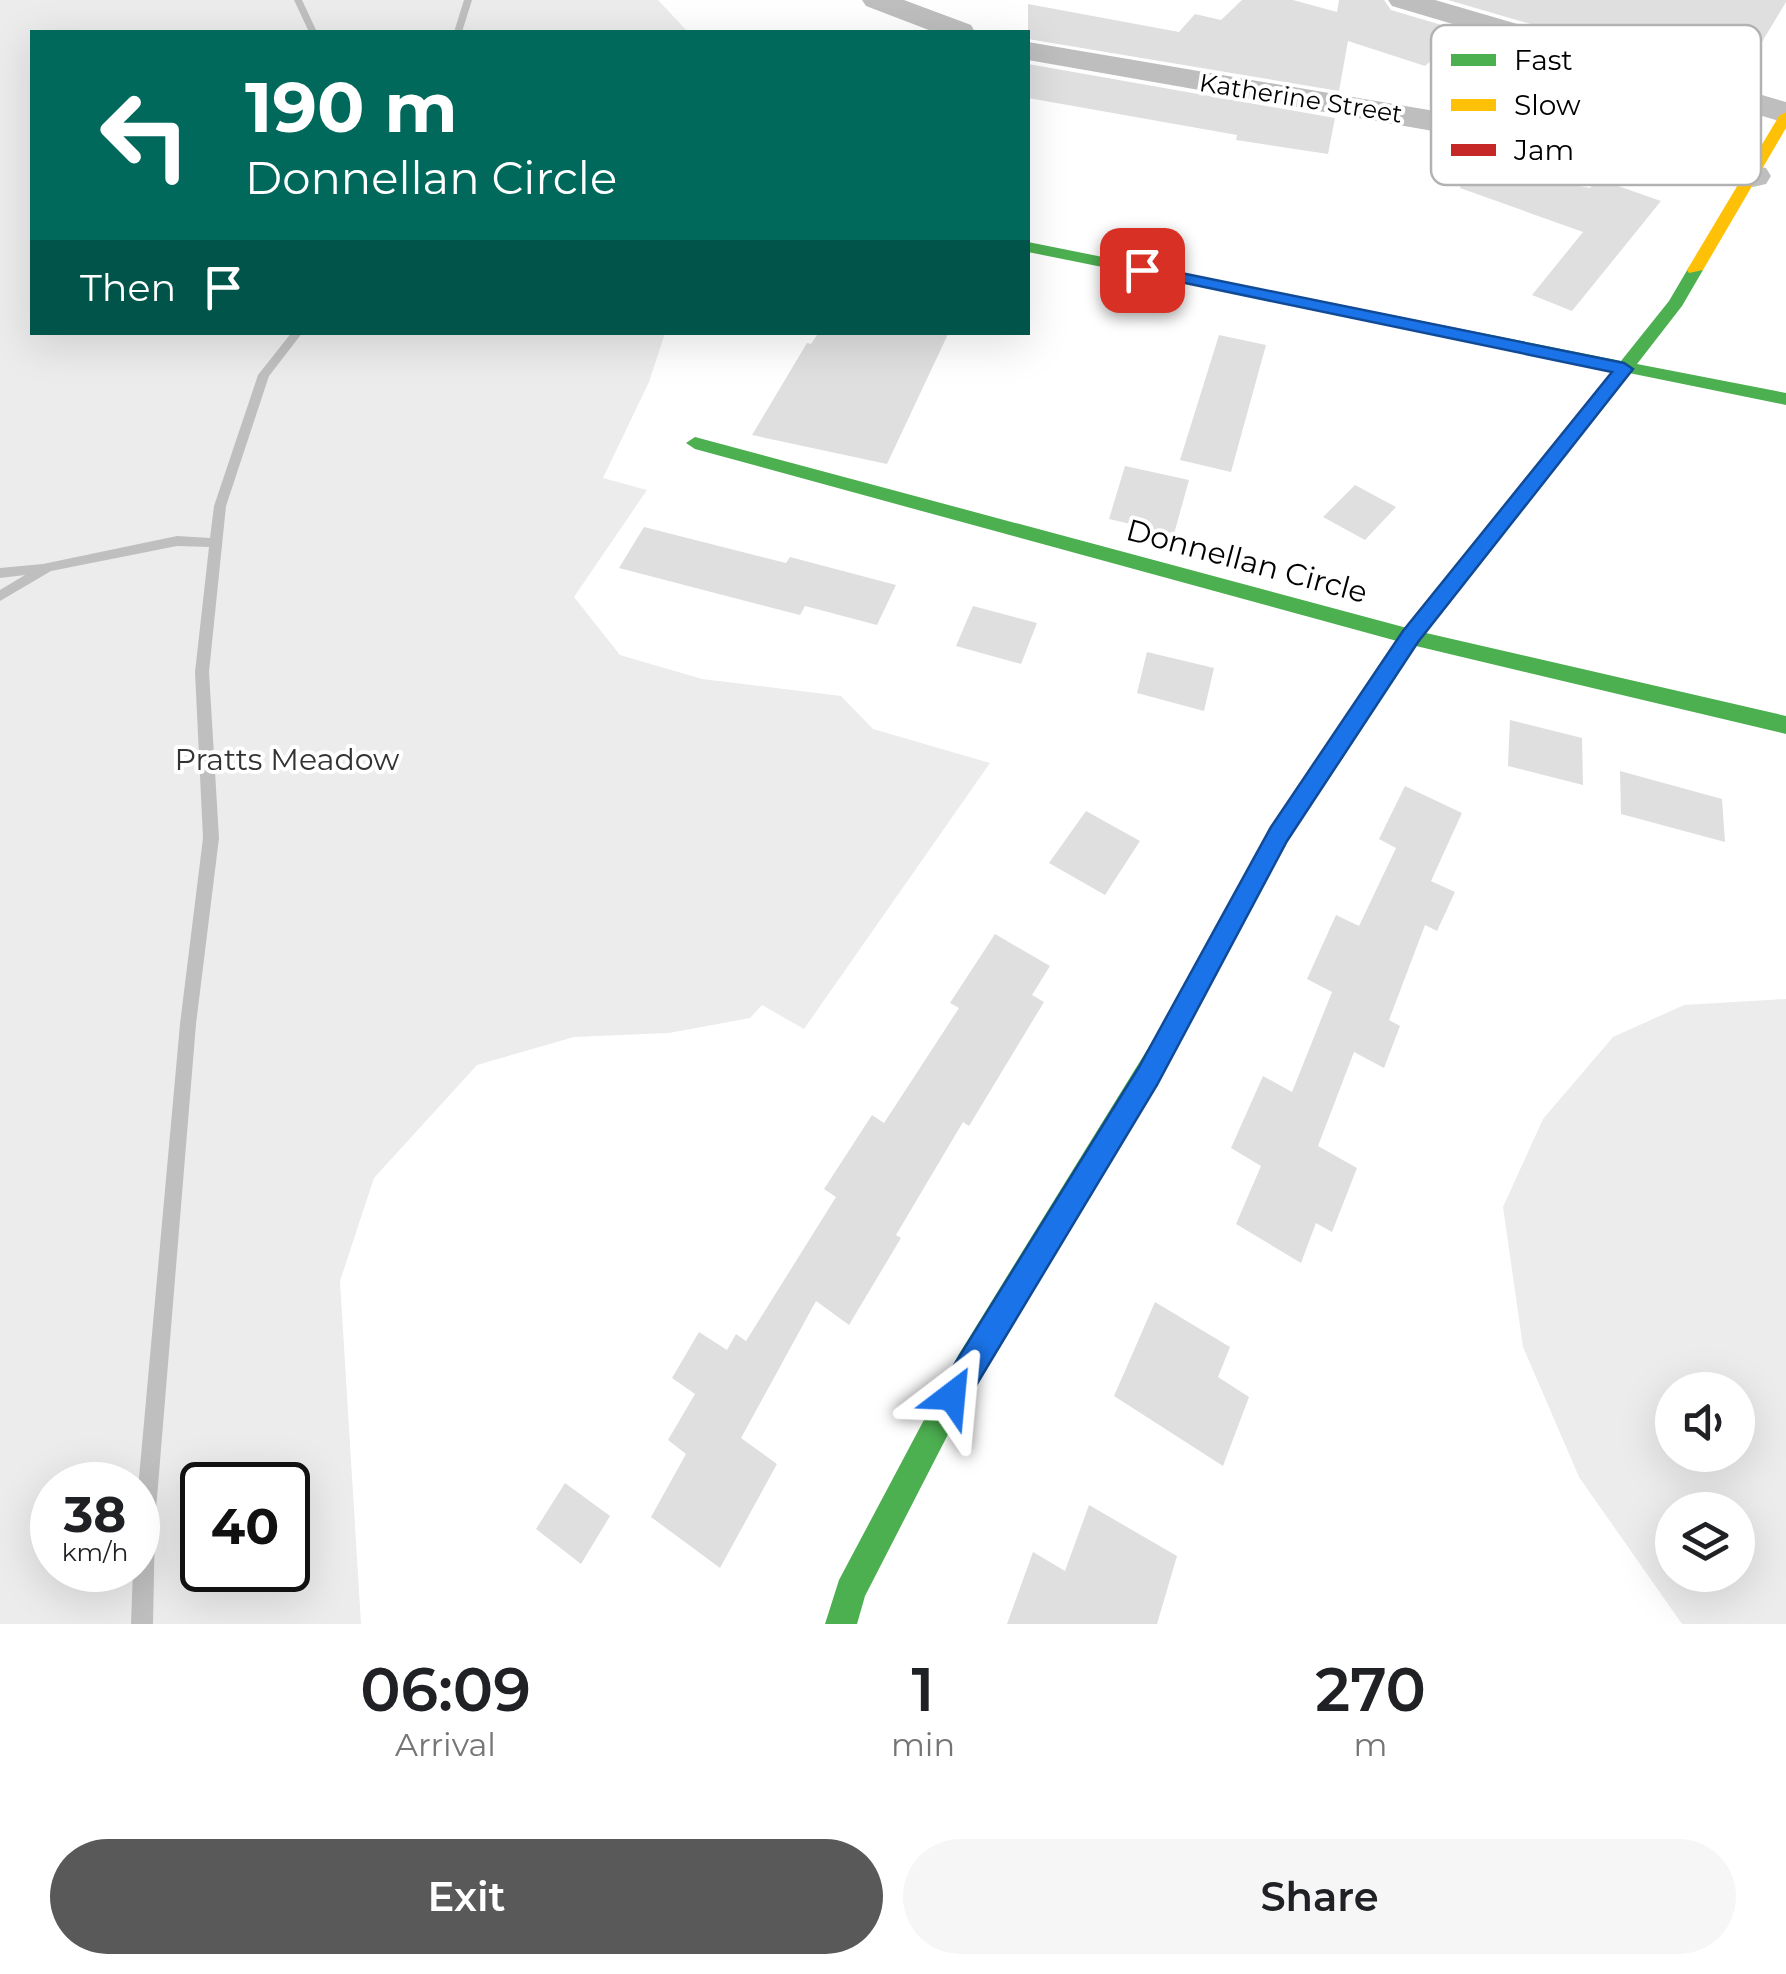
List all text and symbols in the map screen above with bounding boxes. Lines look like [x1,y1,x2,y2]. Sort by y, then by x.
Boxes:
legend [1431,25,1761,185]
text: Fast [1514,43,1573,77]
text: 190 m [245,64,458,150]
street label: Katherine Street [1197,67,1405,129]
icon: left [80,70,210,200]
text: Slow [1514,88,1581,122]
text: Jam [1513,133,1574,167]
text: Donnellan Circle [245,150,617,205]
pin [1100,228,1185,313]
icon: arrive [1115,243,1170,298]
icon: arrive [196,260,251,315]
text: Then [80,264,176,311]
street label: Donnellan Circle [1122,511,1372,611]
park label: Pratts Meadow [175,741,400,778]
position arrow [900,1344,1004,1448]
map controls [1655,1372,1755,1592]
button: sound [1655,1372,1755,1472]
speed limit sign: 40 [180,1462,310,1592]
text: 38 [64,1484,126,1545]
button: layers [1655,1492,1755,1592]
text: km/h [62,1537,128,1567]
text: 06:09 [360,1653,531,1726]
text: 1 [912,1653,934,1726]
text: 270 [1315,1653,1426,1726]
text: Arrival [395,1725,496,1764]
text: min [891,1725,955,1764]
text: m [1354,1725,1388,1764]
button: Exit [50,1839,883,1954]
button: Share [903,1839,1736,1954]

